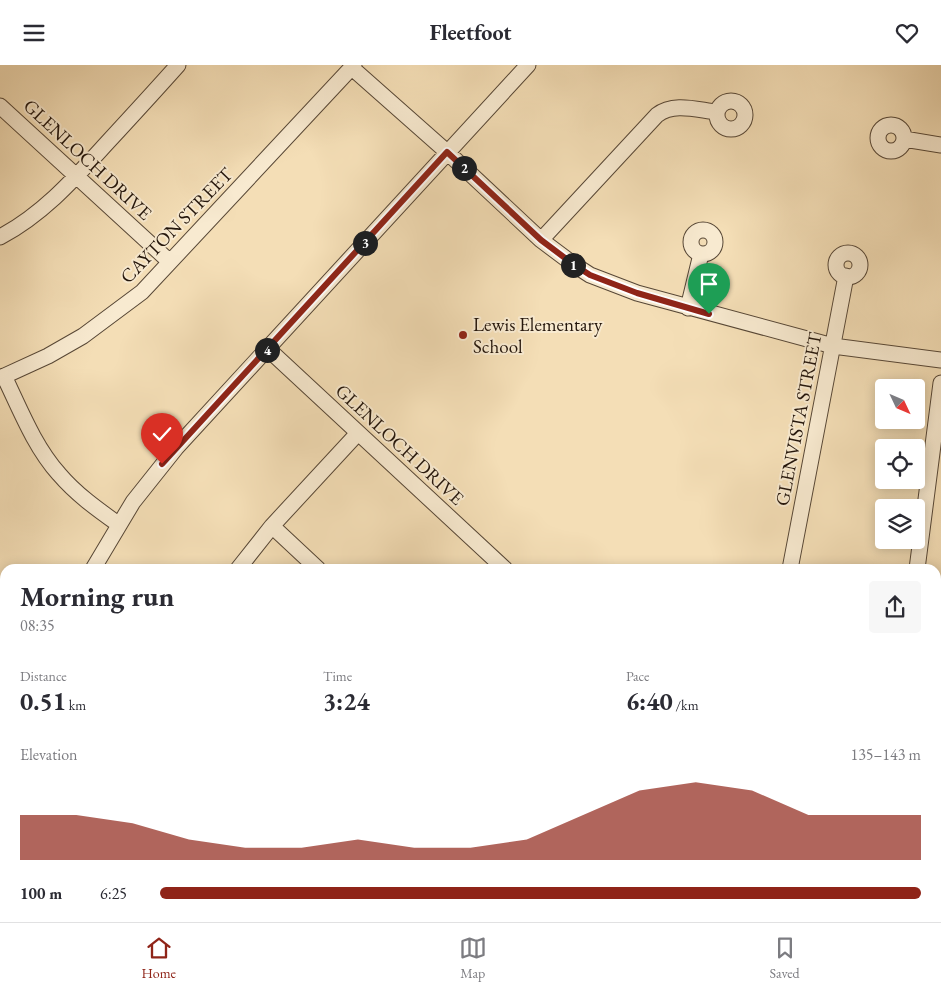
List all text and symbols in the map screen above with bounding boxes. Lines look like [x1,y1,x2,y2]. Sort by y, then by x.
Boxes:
text: Fleetfoot [429,18,512,47]
icon: menu [20,19,48,47]
icon: heart [893,19,921,47]
street label: GLENLOCH DRIVE [18,93,157,226]
pin: 2 [452,155,476,181]
text: 2 [461,159,468,177]
street label: CAYTON STREET [115,162,238,289]
pin: 3 [352,231,378,255]
text: 3 [362,234,369,252]
pin: 1 [560,253,586,277]
text: 1 [570,256,577,274]
pin [688,263,730,314]
icon: arrive [695,270,723,298]
place label: Lewis Elementary School [473,312,603,359]
marker: Lewis Elementary School [457,329,469,341]
street label: GLENVISTA STREET [769,330,828,508]
pin: 4 [254,337,280,363]
text: 4 [264,341,271,359]
street label: GLENLOCH DRIVE [330,378,469,511]
north arrow [875,379,925,429]
map controls [875,379,925,549]
pin [141,413,183,464]
icon: check [148,420,176,448]
button: locate [875,439,925,489]
button: layers [875,499,925,549]
text: Morning run [20,578,174,614]
button: share [869,581,921,633]
text: 08:35 [20,615,55,636]
text: Distance [20,667,67,685]
text: Time [323,667,352,685]
text: Pace [626,667,650,685]
text: 0.51 [20,685,66,717]
text: 3:24 [323,685,370,717]
text: 6:40 [626,685,673,717]
text: km [66,696,86,714]
text: /km [673,696,699,714]
text: Elevation [20,744,78,765]
text: 135–143 m [850,744,921,765]
text: 100 m [20,883,62,904]
text: 6:25 [100,883,127,904]
tab: Home [141,934,176,982]
tab: Map [459,934,487,982]
tab: Saved [770,934,800,982]

